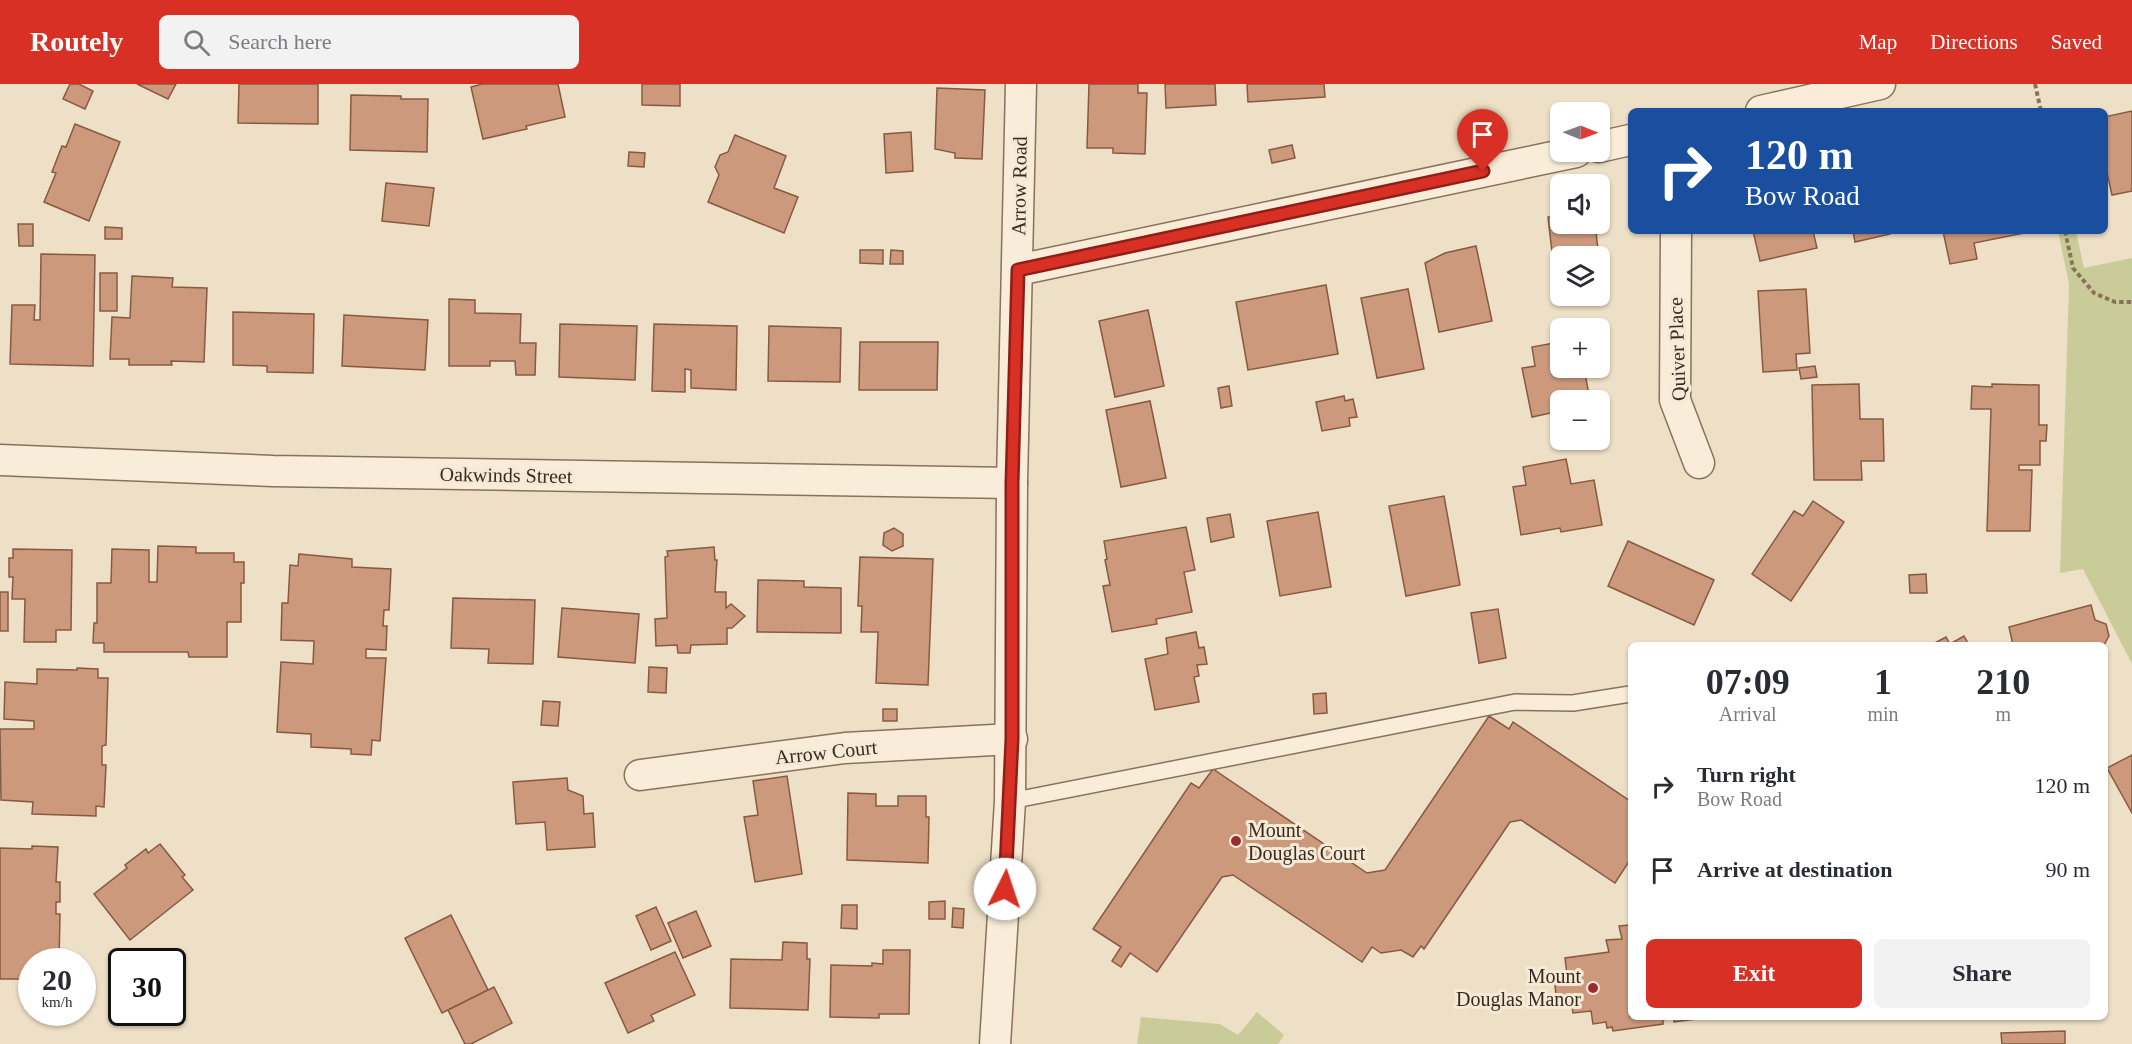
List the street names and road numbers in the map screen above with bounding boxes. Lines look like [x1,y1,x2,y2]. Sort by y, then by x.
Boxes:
street label: Arrow Road [1007,136,1031,236]
street label: Quiver Place [1664,297,1690,401]
street label: Oakwinds Street [439,463,573,487]
street label: Arrow Court [774,736,879,768]

